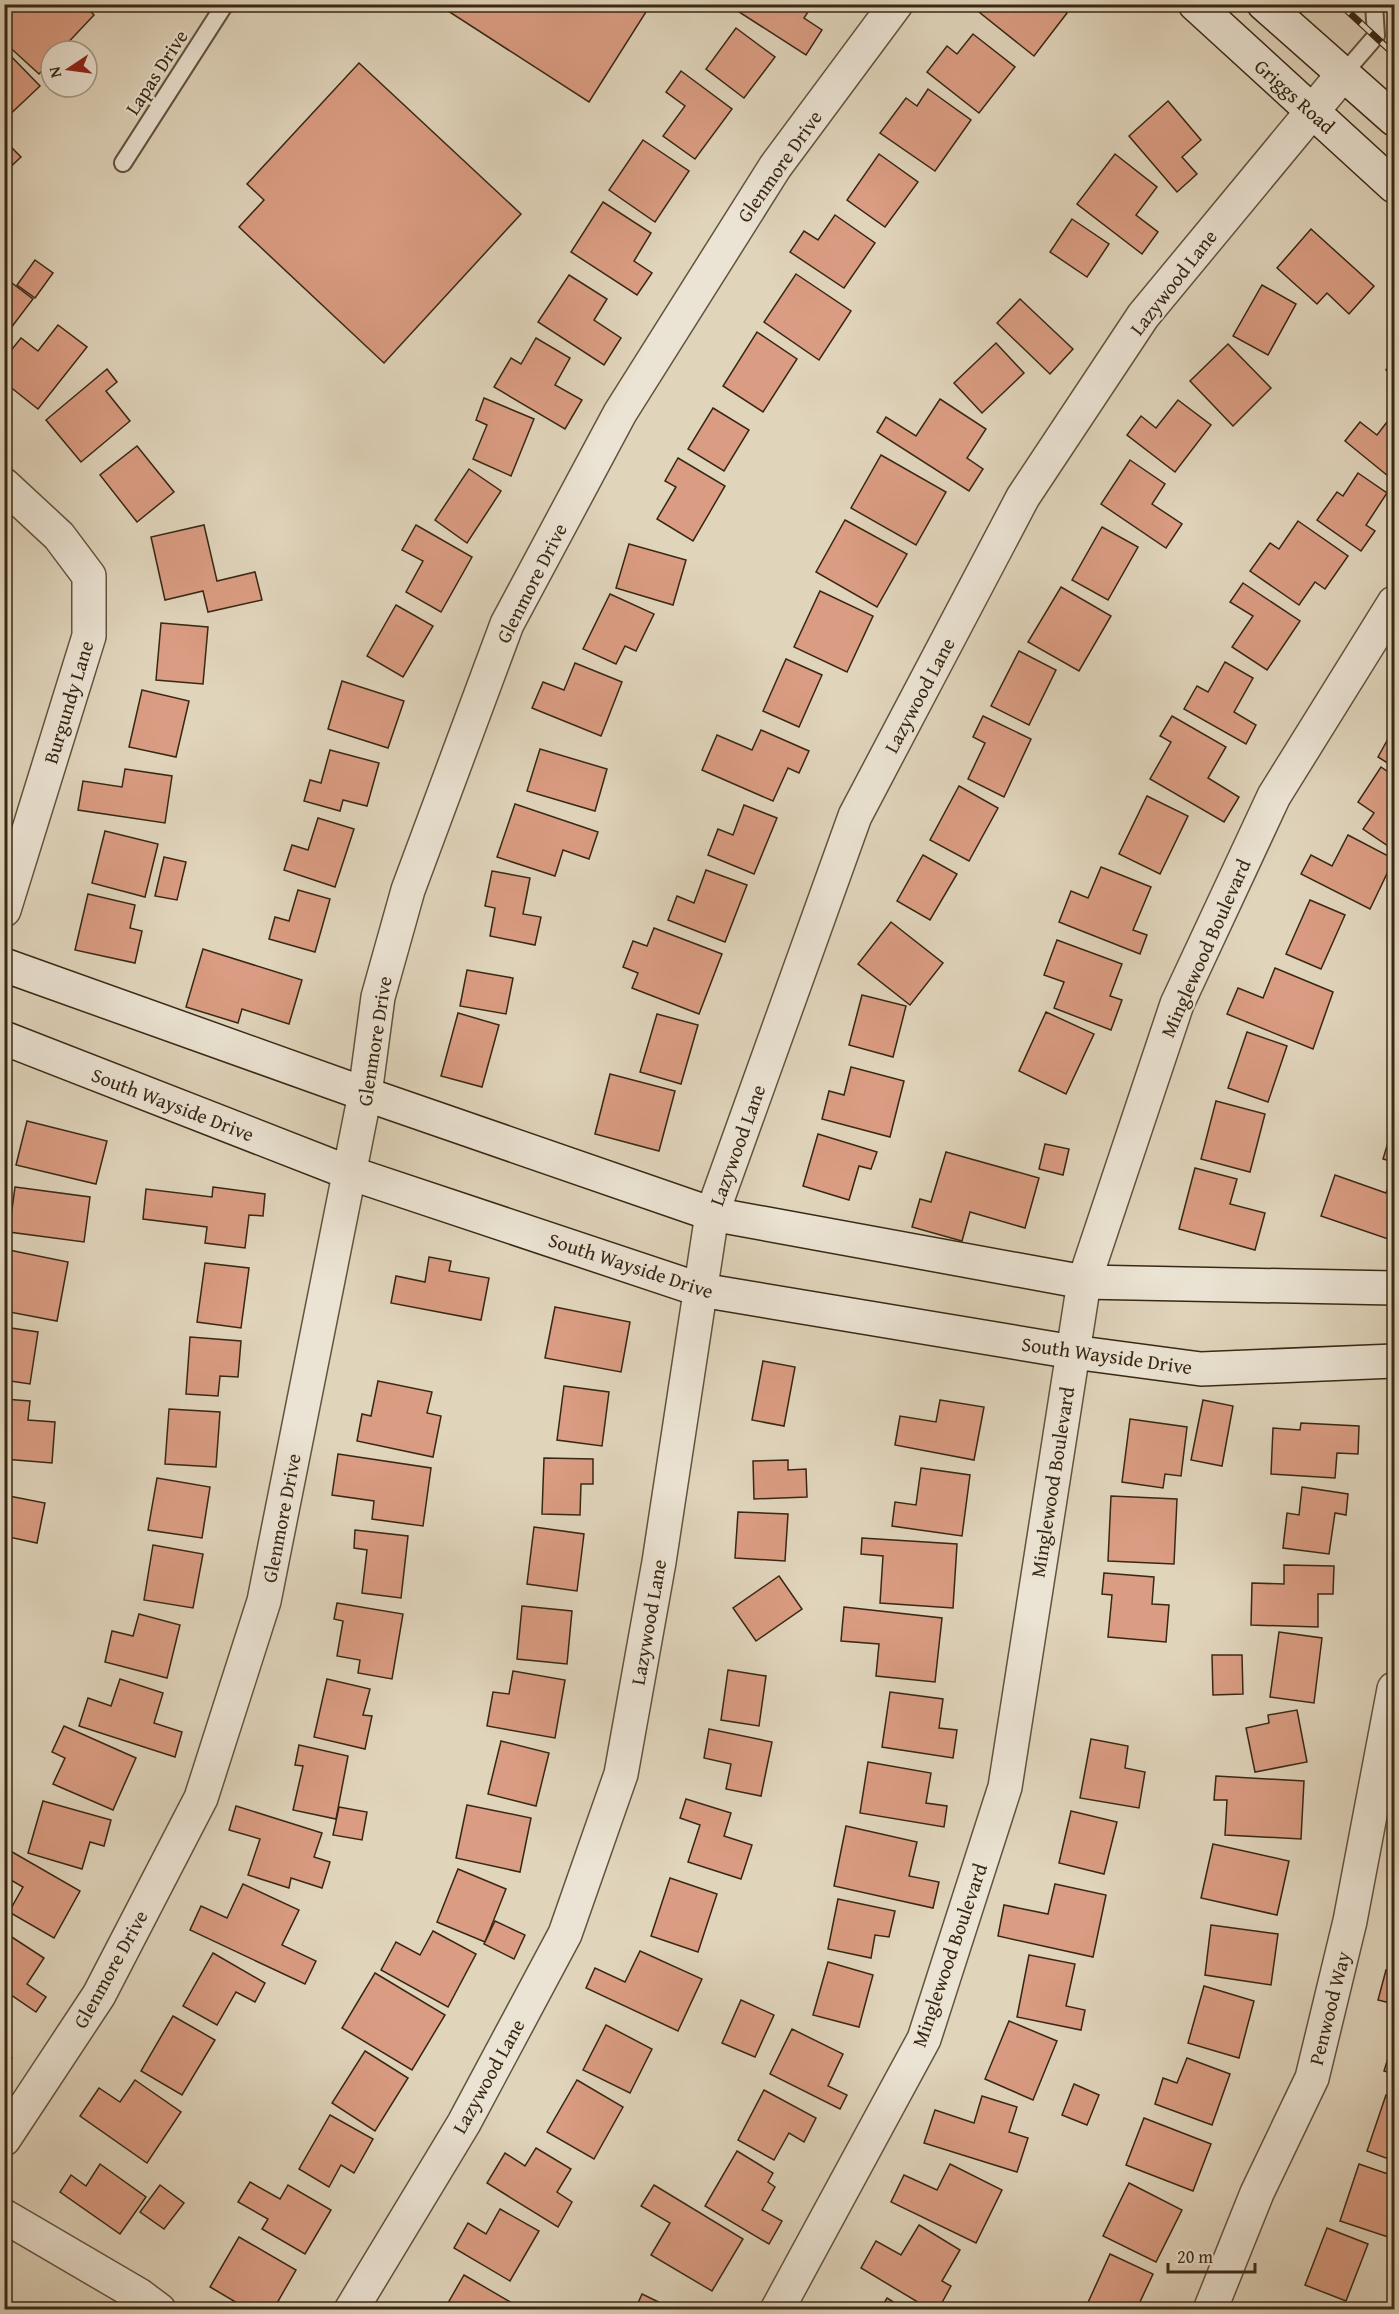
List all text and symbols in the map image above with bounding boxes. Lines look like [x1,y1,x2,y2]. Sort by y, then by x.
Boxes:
street label: Lapas Drive [118,24,194,120]
north arrow [39,39,99,99]
street label: Griggs Road [1248,52,1342,140]
text: N [41,64,67,80]
street label: Glenmore Drive [730,104,828,228]
street label: Lazywood Lane [1122,223,1224,341]
street label: Glenmore Drive [488,518,574,648]
street label: Lazywood Lane [876,632,962,758]
street label: Burgundy Lane [36,637,100,767]
street label: Minglewood Boulevard [1153,854,1258,1042]
street label: Glenmore Drive [349,974,399,1108]
street label: South Wayside Drive [88,1060,258,1148]
street label: Lazywood Lane [702,1080,772,1210]
street label: South Wayside Drive [545,1225,717,1305]
street label: South Wayside Drive [1020,1329,1194,1381]
street label: Minglewood Boulevard [1023,1384,1081,1579]
street label: Glenmore Drive [254,1451,308,1585]
street label: Lazywood Lane [623,1557,673,1687]
street label: Minglewood Boulevard [904,1859,994,2051]
street label: Glenmore Drive [66,1905,154,2033]
street label: Penwood Way [1301,1948,1357,2068]
street label: Lazywood Lane [445,2013,531,2139]
scale bar [1168,2236,1255,2274]
text: 20 m [1177,2243,1213,2270]

